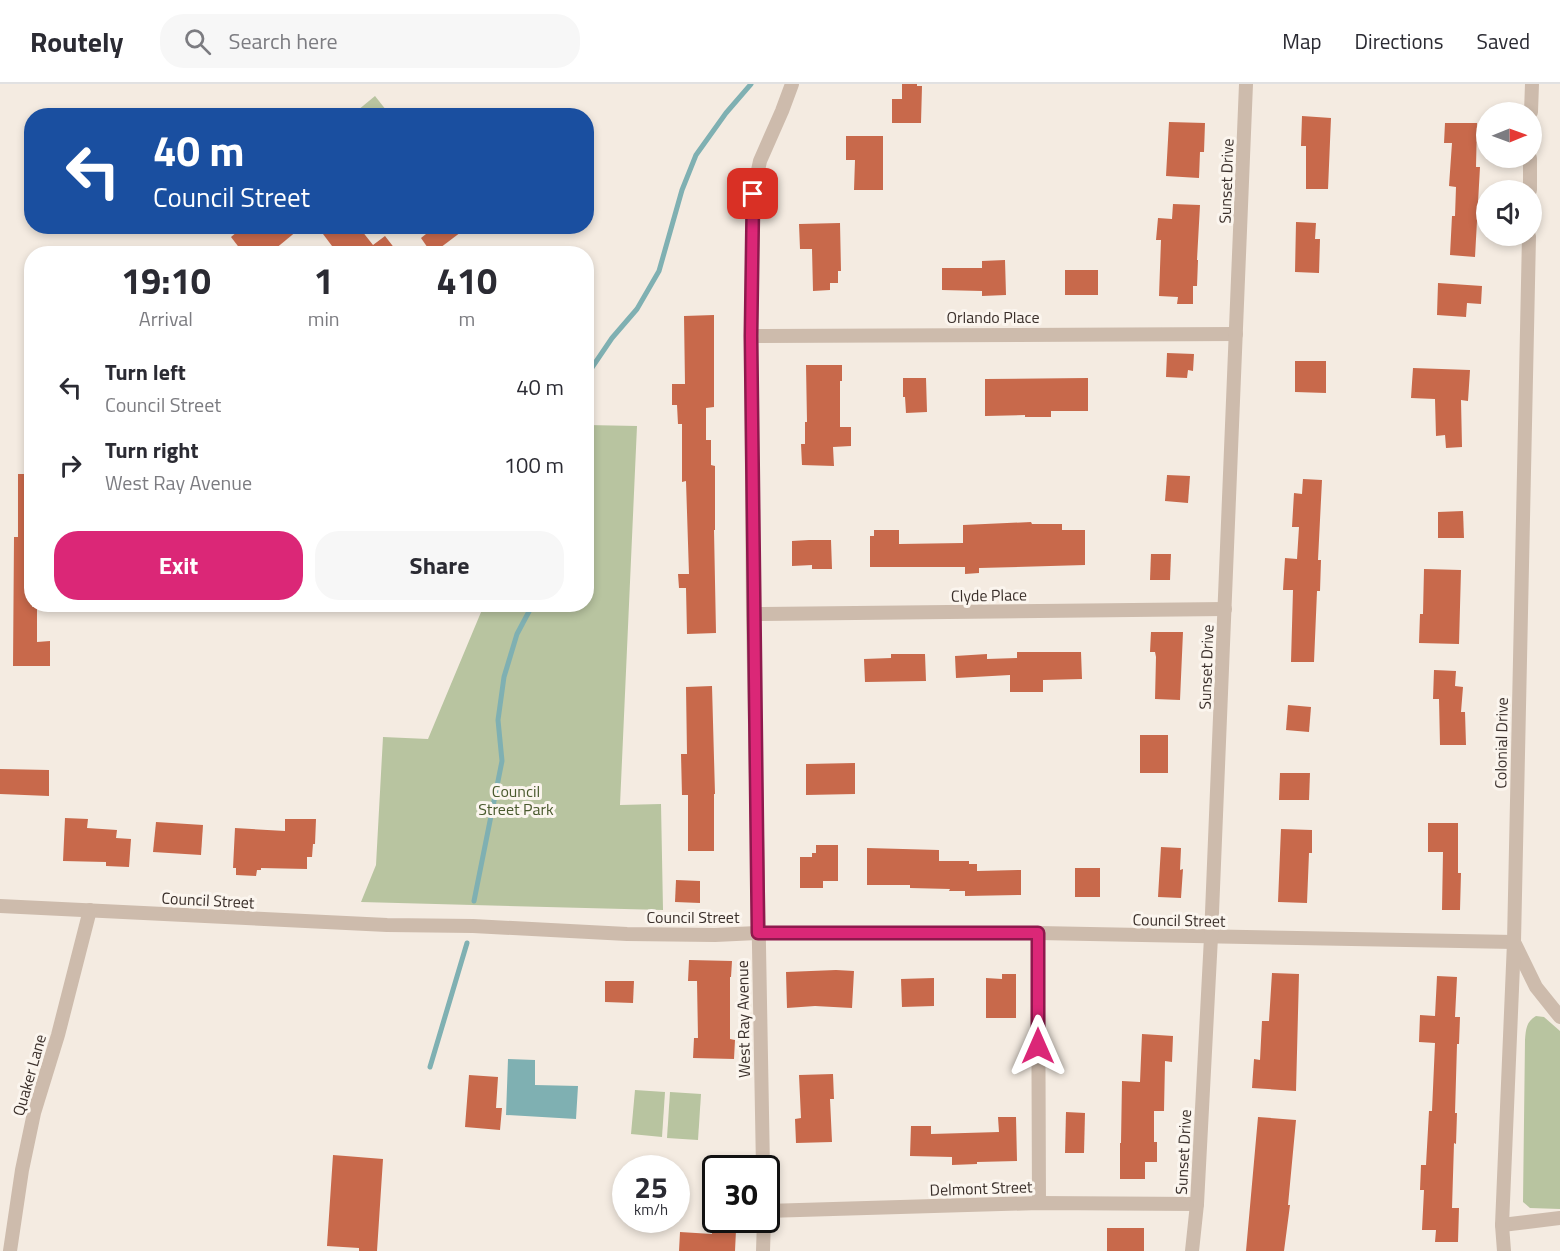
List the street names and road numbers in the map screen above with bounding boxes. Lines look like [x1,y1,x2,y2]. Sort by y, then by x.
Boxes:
street label: Sunset Drive [1213,138,1239,224]
street label: Orlando Place [947,305,1040,329]
street label: Clyde Place [951,582,1027,608]
street label: Sunset Drive [1193,624,1219,710]
street label: Colonial Drive [1488,697,1514,789]
street label: Council Street [161,886,255,914]
street label: Council Street [646,905,740,929]
street label: Council Street [1132,907,1226,933]
street label: West Ray Avenue [730,960,756,1078]
street label: Quaker Lane [6,1031,52,1119]
street label: Sunset Drive [1169,1109,1197,1195]
street label: Delmont Street [929,1174,1033,1202]

